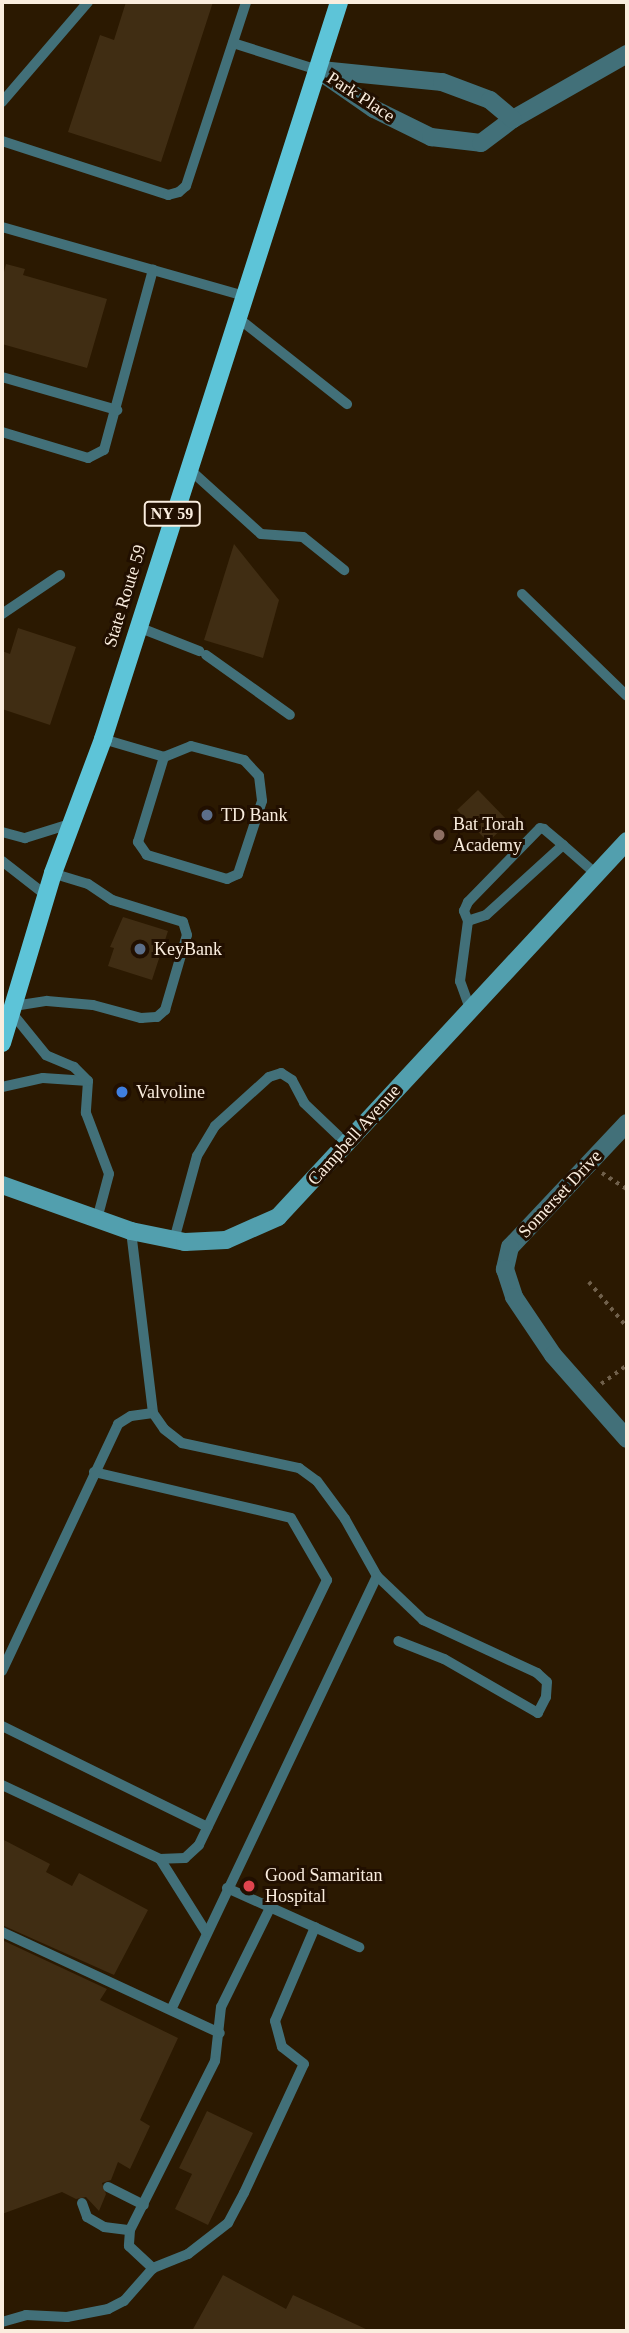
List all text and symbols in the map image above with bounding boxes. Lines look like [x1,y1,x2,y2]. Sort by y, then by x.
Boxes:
street label: Park Place [323,67,399,127]
road number: NY 59 [142,502,202,526]
street label: State Route 59 [99,542,151,650]
place label: TD Bank [221,804,287,826]
marker: TD Bank [199,807,215,823]
place label: Bat Torah Academy [453,814,524,856]
marker: Bat Torah Academy [431,827,447,843]
place label: KeyBank [154,938,222,960]
marker: KeyBank [132,941,148,957]
street label: Campbell Avenue [303,1080,405,1190]
place label: Valvoline [136,1081,205,1103]
marker: Valvoline [114,1084,130,1100]
street label: Somerset Drive [514,1146,606,1242]
place label: Good Samaritan Hospital [265,1865,382,1908]
marker: Good Samaritan Hospital [239,1876,259,1896]

